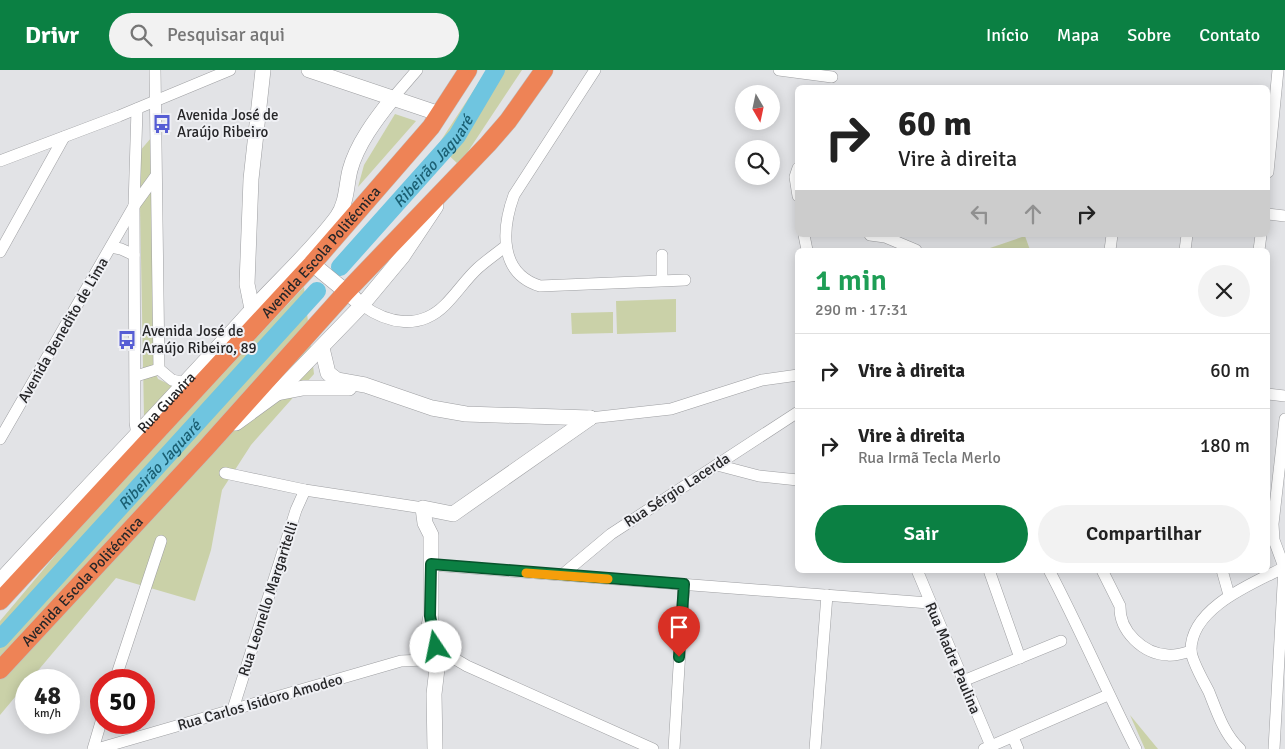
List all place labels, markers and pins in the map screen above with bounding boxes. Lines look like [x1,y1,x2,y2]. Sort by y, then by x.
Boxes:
place label: Avenida José de Araújo Ribeiro [177,106,279,141]
bus stop icon: Avenida José de Araújo Ribeiro [151,113,173,135]
place label: Avenida José de Araújo Ribeiro, 89 [142,322,257,357]
bus stop icon: Avenida José de Araújo Ribeiro, 89 [116,329,138,351]
pin [658,606,700,657]

